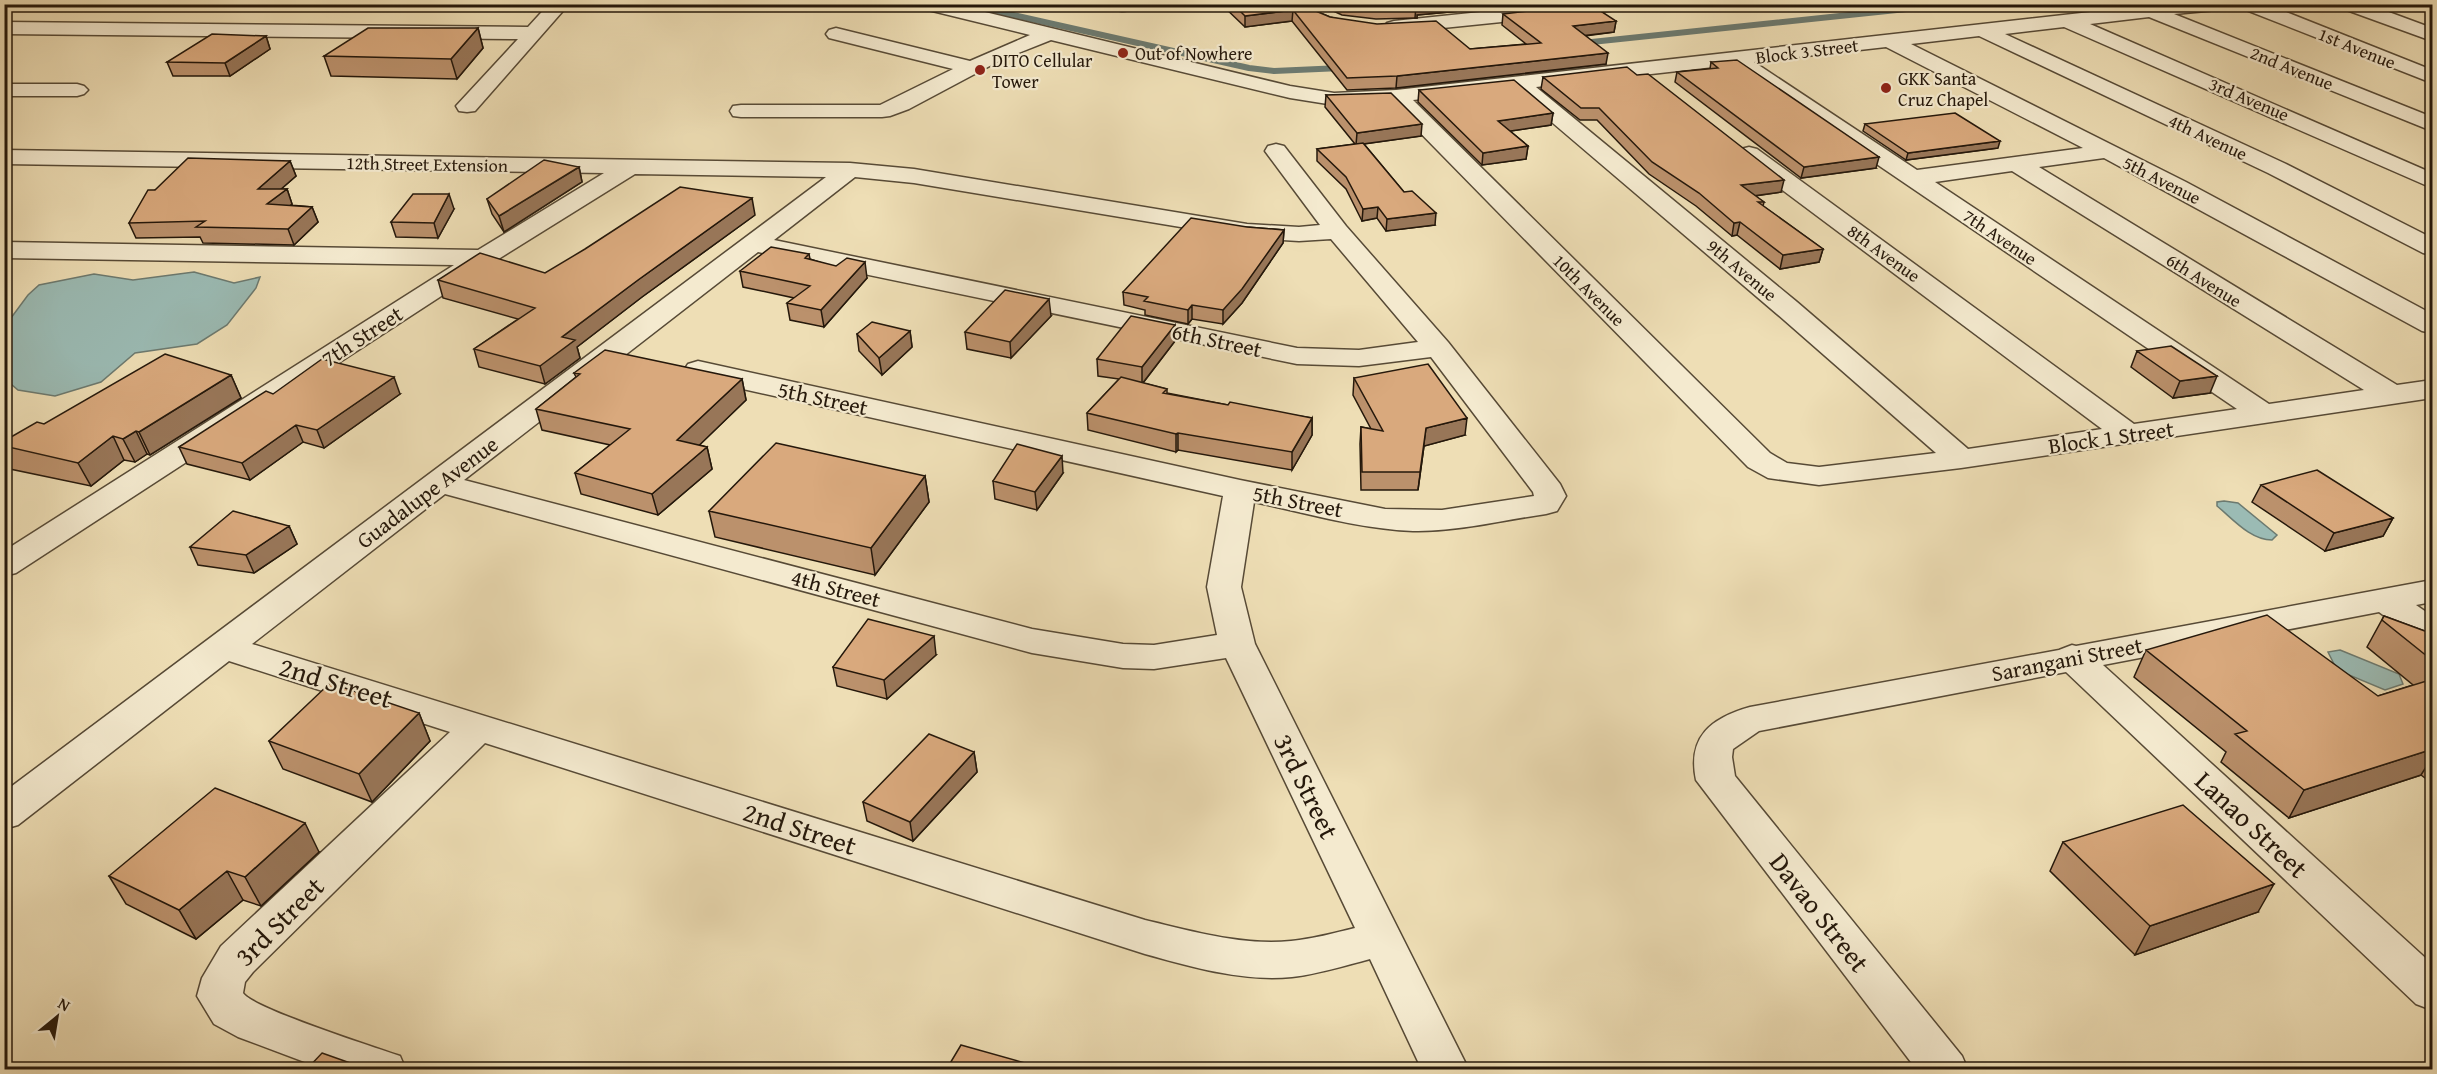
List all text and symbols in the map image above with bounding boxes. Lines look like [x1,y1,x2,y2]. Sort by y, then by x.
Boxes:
street label: 1st Avenue [2314,20,2400,76]
street label: Block 3 Street [1754,31,1861,71]
street label: 2nd Avenue [2246,39,2338,97]
place label: Out of Nowhere [1135,40,1253,67]
marker: Out of Nowhere [1116,46,1130,60]
place label: DITO Cellular Tower [992,47,1093,95]
marker: DITO Cellular Tower [973,63,987,77]
place label: GKK Santa Cruz Chapel [1898,65,1988,113]
street label: 3rd Avenue [2205,70,2293,128]
marker: GKK Santa Cruz Chapel [1879,81,1893,95]
street label: 4th Avenue [2164,107,2252,167]
street label: 12th Street Extension [346,149,508,179]
street label: 5th Avenue [2118,149,2206,211]
street label: 7th Avenue [1957,202,2043,272]
street label: 8th Avenue [1842,217,1926,289]
street label: 9th Avenue [1701,233,1783,307]
street label: 6th Avenue [2161,246,2247,314]
street label: 10th Avenue [1547,248,1631,332]
street label: 7th Street [315,298,409,374]
street label: 6th Street [1169,315,1265,365]
street label: 5th Street [775,373,871,423]
street label: Block 1 Street [2046,412,2176,462]
street label: Guadalupe Avenue [349,428,505,556]
street label: 5th Street [1250,477,1346,525]
street label: 4th Street [788,561,884,615]
street label: Sarangani Street [1989,629,2145,689]
street label: 2nd Street [274,646,398,718]
street label: 3rd Street [1264,727,1350,846]
street label: Lanao Street [2186,761,2318,887]
street label: 2nd Street [738,791,862,865]
street label: Davao Street [1760,844,1880,981]
street label: 3rd Street [225,867,333,975]
north arrow [27,987,87,1047]
text: N [54,991,75,1017]

